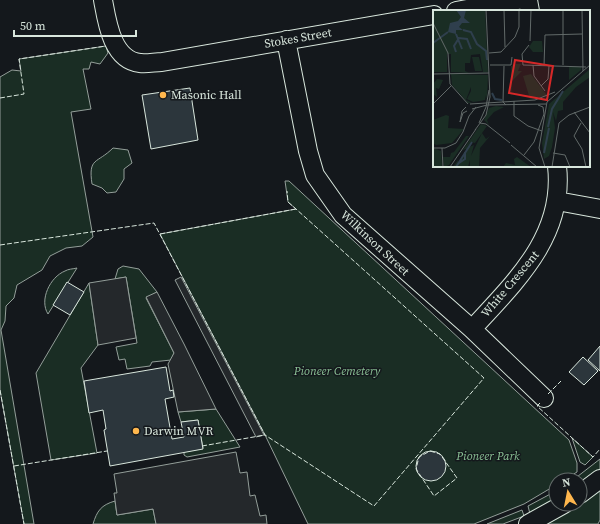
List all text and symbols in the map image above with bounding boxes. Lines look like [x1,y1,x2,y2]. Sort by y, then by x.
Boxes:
inset map [433,10,590,167]
scale bar [14,12,136,38]
text: 50 m [20,18,46,34]
street label: Stokes Street [263,24,333,52]
place label: Masonic Hall [171,87,242,103]
marker: Masonic Hall [158,90,168,100]
street label: Wilkinson Street [337,207,413,279]
street label: White Crescent [477,247,543,321]
park label: Pioneer Cemetery [293,363,381,379]
place label: Darwin MVR [144,423,213,439]
marker: Darwin MVR [131,426,141,436]
park label: Pioneer Park [455,448,520,464]
north arrow [548,472,588,512]
text: N [561,475,572,491]

